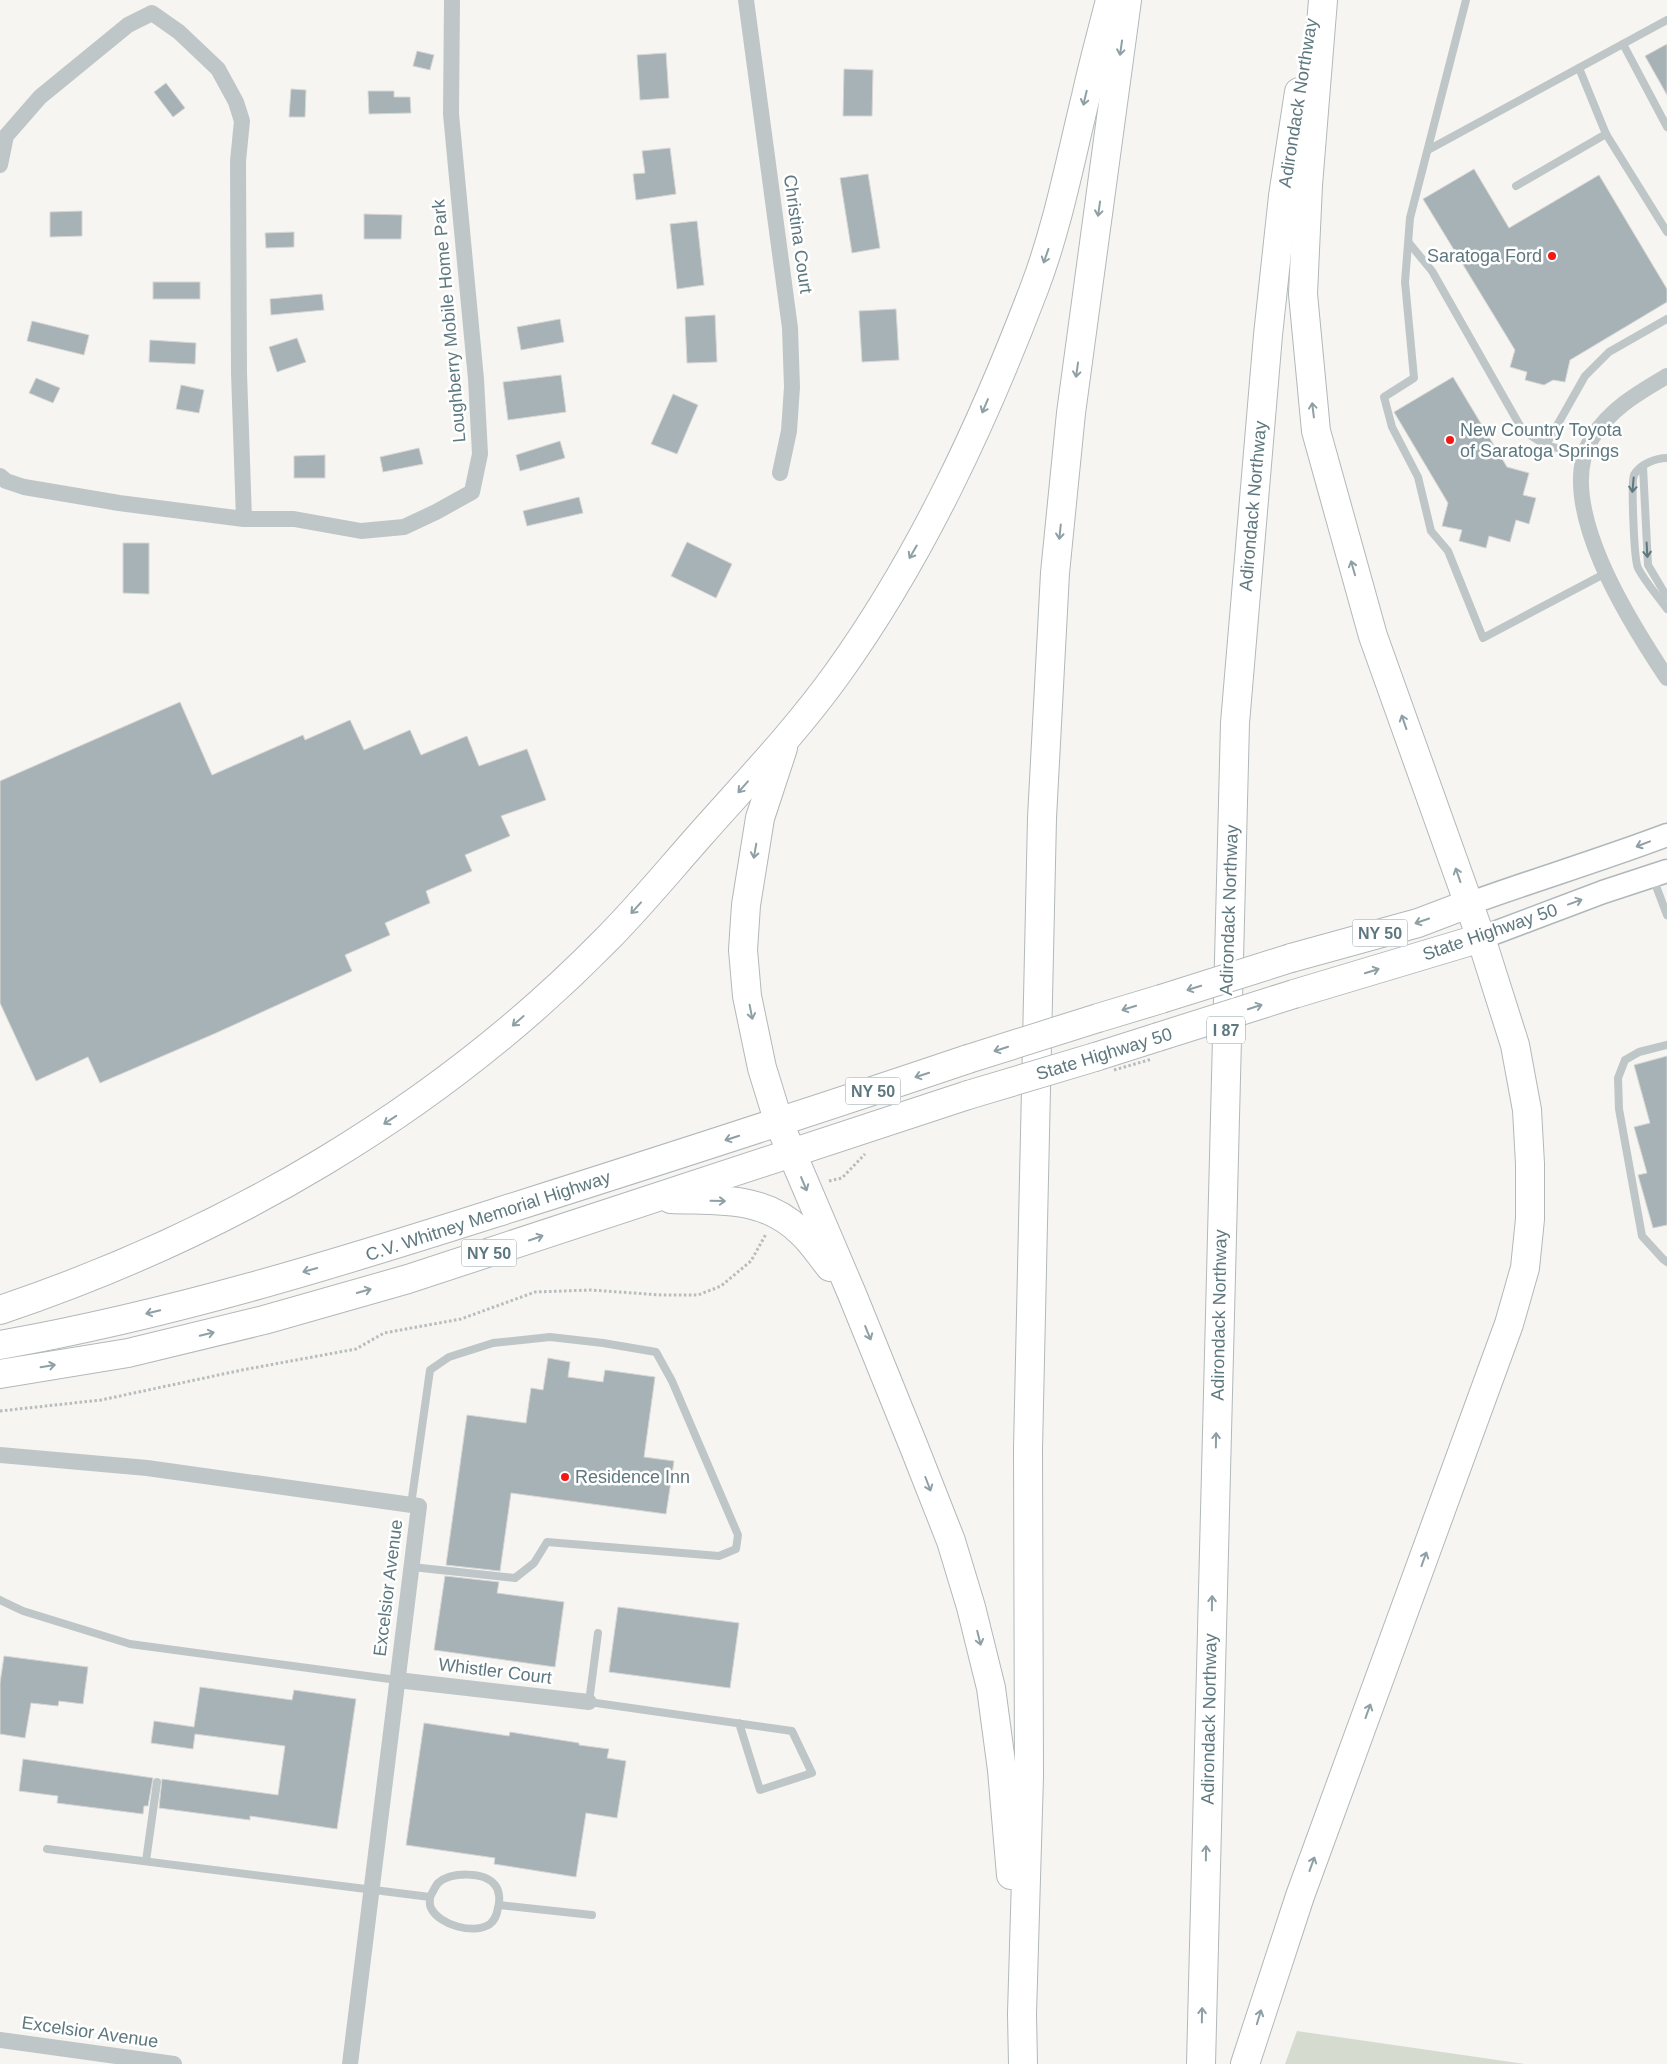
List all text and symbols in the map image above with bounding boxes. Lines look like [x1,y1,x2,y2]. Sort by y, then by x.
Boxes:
street label: Adirondack Northway [1275,17,1321,189]
one-way arrow [1116,40,1126,56]
one-way arrow [1080,90,1089,106]
street label: Christina Court [780,173,816,295]
street label: Loughberry Mobile Home Park [428,198,470,443]
one-way arrow [1094,201,1104,217]
place label: Saratoga Ford [1427,246,1542,266]
one-way arrow [1041,247,1050,263]
marker: Saratoga Ford [1546,250,1558,262]
one-way arrow [1072,362,1082,378]
one-way arrow [980,398,989,413]
one-way arrow [1308,403,1318,419]
street label: Adirondack Northway [1236,420,1270,592]
place label: New Country Toyota of Saratoga Springs [1460,420,1623,461]
marker: New Country Toyota of Saratoga Springs [1444,434,1456,446]
one-way arrow [1629,477,1638,493]
one-way arrow [1055,524,1064,540]
one-way arrow [1643,542,1652,558]
one-way arrow [908,544,918,559]
one-way arrow [1348,560,1358,576]
one-way arrow [1399,715,1408,730]
one-way arrow [737,780,749,793]
street label: Adirondack Northway [1216,824,1242,996]
one-way arrow [1636,840,1651,849]
one-way arrow [749,842,759,858]
one-way arrow [1452,868,1462,884]
one-way arrow [1567,897,1583,906]
street label: State Highway 50 [1420,900,1560,964]
one-way arrow [630,902,642,915]
one-way arrow [1415,917,1430,926]
road number: NY 50 [1352,920,1408,946]
one-way arrow [1364,965,1380,975]
one-way arrow [1186,984,1202,994]
one-way arrow [1246,1001,1262,1011]
one-way arrow [746,1004,756,1020]
one-way arrow [1122,1004,1138,1014]
one-way arrow [512,1015,525,1026]
road number: I 87 [1207,1016,1245,1044]
street label: State Highway 50 [1034,1024,1174,1084]
one-way arrow [994,1045,1010,1054]
one-way arrow [915,1071,930,1080]
road number: NY 50 [846,1078,900,1104]
one-way arrow [383,1115,397,1125]
one-way arrow [725,1134,741,1143]
street label: C.V. Whitney Memorial Highway [363,1167,613,1265]
one-way arrow [800,1176,810,1191]
one-way arrow [710,1196,726,1205]
street label: Adirondack Northway [1208,1229,1230,1401]
one-way arrow [528,1233,543,1242]
road number: NY 50 [462,1240,516,1266]
one-way arrow [303,1266,319,1276]
one-way arrow [356,1286,372,1296]
one-way arrow [146,1308,162,1317]
one-way arrow [864,1325,873,1340]
one-way arrow [199,1328,215,1338]
one-way arrow [40,1361,56,1371]
one-way arrow [1211,1433,1221,1449]
place label: Residence Inn [575,1467,690,1487]
marker: Residence Inn [559,1471,571,1483]
one-way arrow [924,1476,934,1491]
street label: Excelsior Avenue [370,1518,406,1658]
one-way arrow [1420,1552,1430,1567]
one-way arrow [1207,1595,1217,1612]
one-way arrow [975,1630,984,1646]
street label: Adirondack Northway [1198,1633,1220,1805]
street label: Whistler Court [437,1654,553,1688]
one-way arrow [1364,1704,1373,1719]
one-way arrow [1201,1845,1211,1862]
one-way arrow [1308,1856,1317,1872]
one-way arrow [1198,2008,1207,2024]
one-way arrow [1255,2010,1265,2026]
street label: Excelsior Avenue [20,2013,160,2051]

